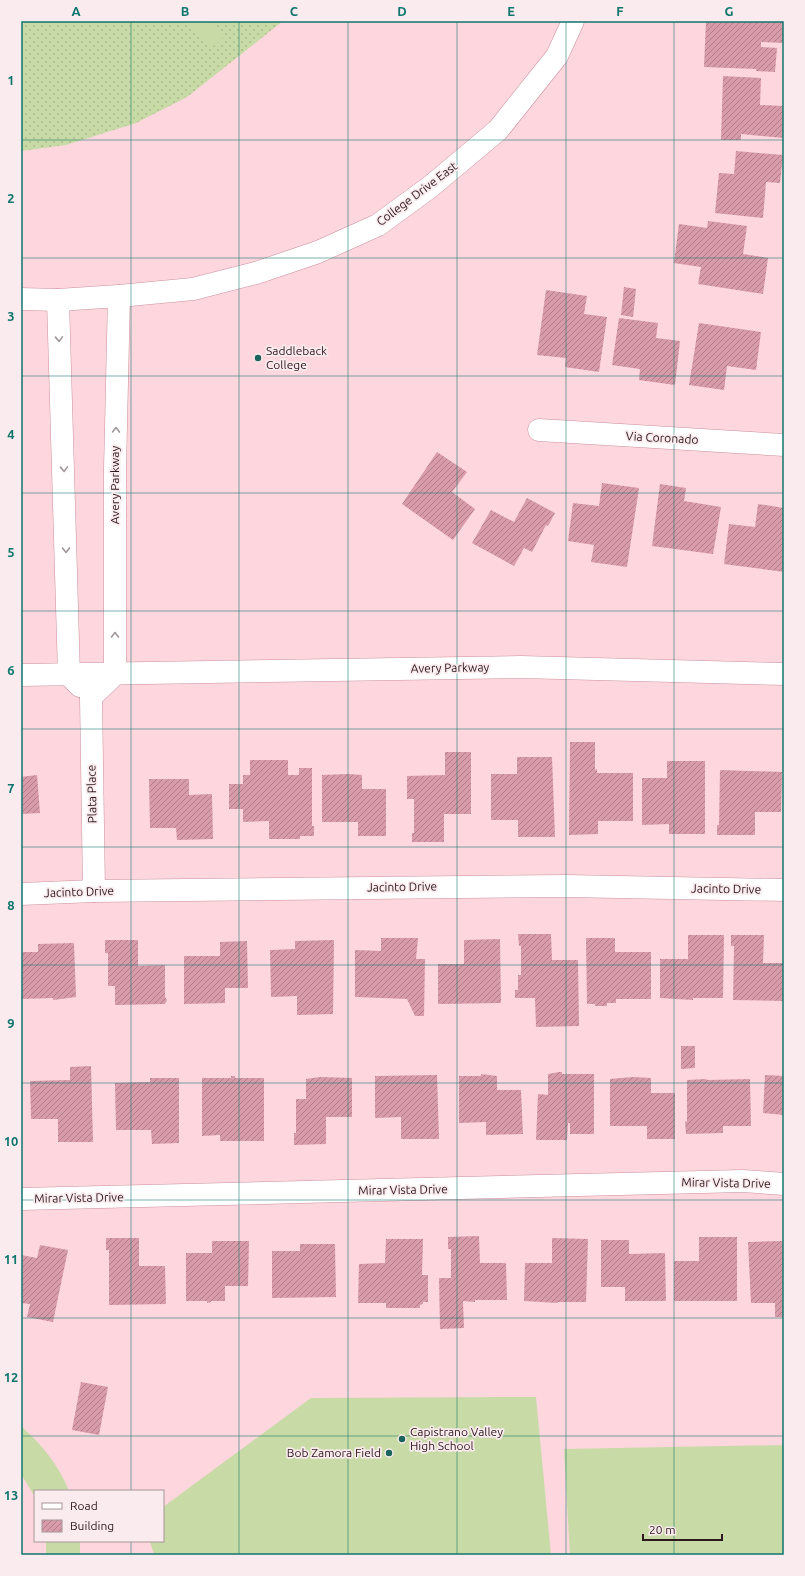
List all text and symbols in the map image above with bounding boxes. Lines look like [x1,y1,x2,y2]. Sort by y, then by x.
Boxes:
text: A [71,4,81,18]
text: B [181,4,190,18]
text: C [290,4,299,18]
text: D [397,4,407,18]
text: E [507,4,515,18]
text: F [616,4,624,18]
text: G [725,4,734,18]
text: 1 [7,73,15,87]
street label: College Drive East [374,159,460,228]
text: 2 [7,191,15,205]
text: 3 [7,309,15,323]
one-way arrow [55,336,64,342]
place label: Saddleback College [266,344,327,371]
marker: Saddleback College [253,353,263,363]
text: 4 [7,427,15,441]
one-way arrow [112,427,120,433]
street label: Via Coronado [625,429,699,446]
street label: Avery Parkway [108,446,121,524]
one-way arrow [60,466,68,472]
text: 5 [7,545,15,559]
one-way arrow [62,547,70,553]
one-way arrow [111,632,119,638]
street label: Avery Parkway [411,660,490,675]
text: 6 [7,663,15,677]
street label: Plata Place [84,764,99,824]
text: 7 [7,781,15,795]
street label: Jacinto Drive [367,879,437,894]
street label: Jacinto Drive [691,881,761,896]
street label: Jacinto Drive [44,884,114,899]
text: 8 [7,898,15,912]
text: 9 [7,1016,15,1030]
text: 10 [4,1134,18,1148]
street label: Mirar Vista Drive [681,1175,771,1190]
street label: Mirar Vista Drive [358,1182,448,1197]
street label: Mirar Vista Drive [34,1190,124,1205]
text: 11 [4,1252,18,1266]
text: 12 [4,1370,18,1384]
place label: Capistrano Valley High School [410,1425,503,1452]
marker: Capistrano Valley High School [397,1434,407,1444]
place label: Bob Zamora Field [287,1446,381,1459]
marker: Bob Zamora Field [384,1448,394,1458]
text: 13 [4,1488,18,1502]
legend [34,1490,164,1542]
text: Road [70,1499,98,1512]
scale bar [643,1516,722,1542]
text: Building [70,1519,114,1532]
text: 20 m [649,1523,676,1536]

